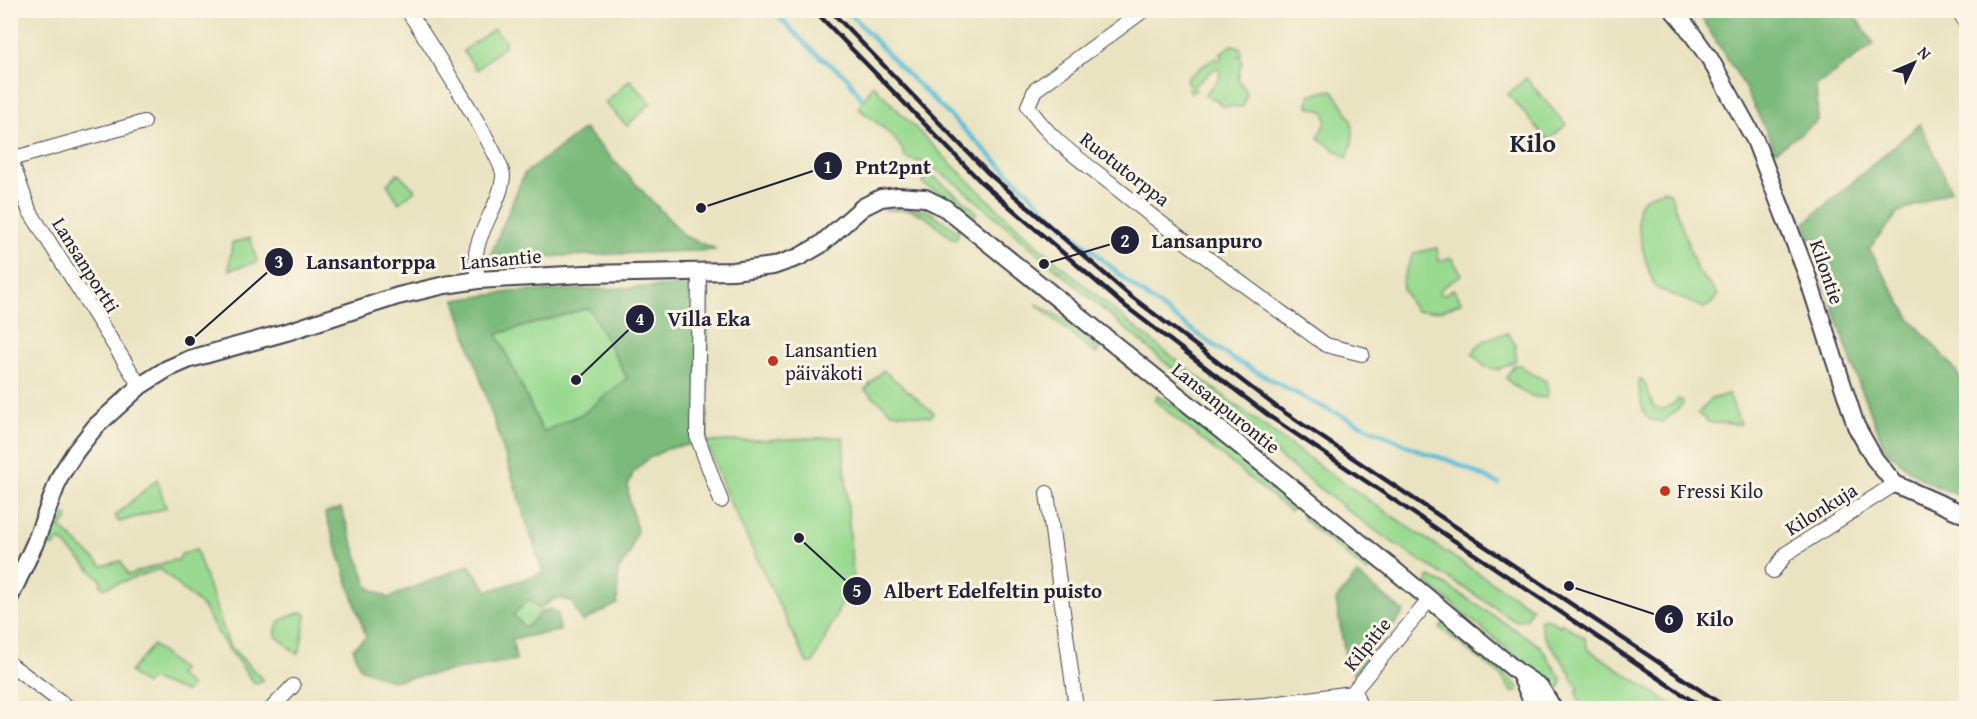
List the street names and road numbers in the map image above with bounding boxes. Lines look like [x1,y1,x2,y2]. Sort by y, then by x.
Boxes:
street label: Ruotutorppa [1074,124,1177,213]
street label: Lansanportti [46,211,128,319]
street label: Kilontie [1803,236,1852,308]
street label: Lansantie [459,241,543,276]
street label: Lansanpurontie [1166,355,1287,460]
street label: Kilonkuja [1779,475,1863,542]
street label: Kilpitie [1336,611,1397,677]

